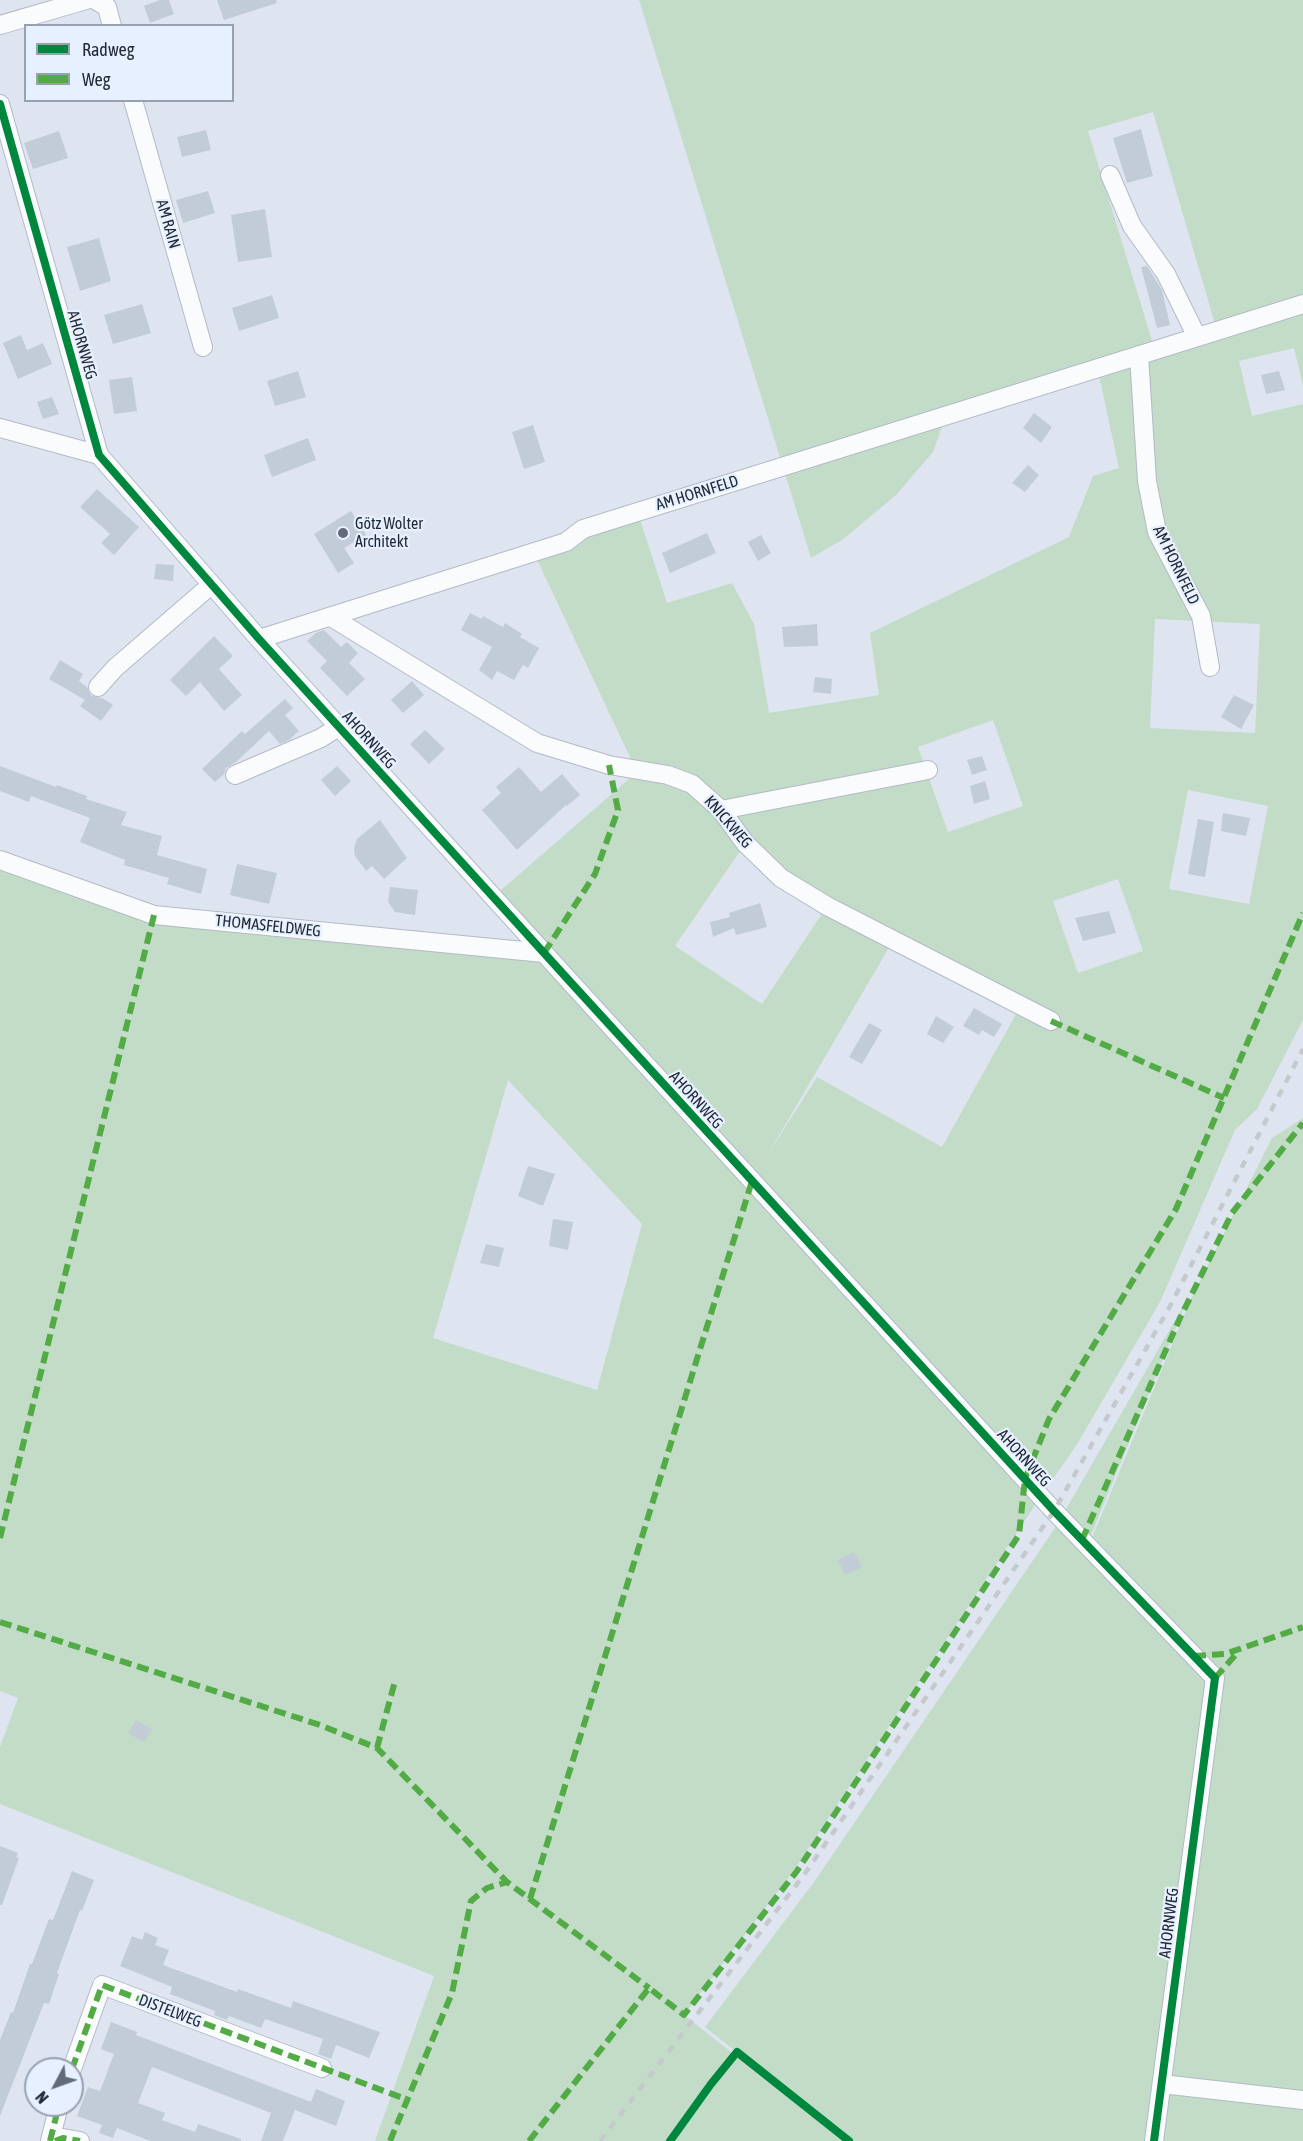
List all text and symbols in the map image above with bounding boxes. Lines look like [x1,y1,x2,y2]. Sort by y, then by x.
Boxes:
legend [24,24,234,102]
text: Radweg [82,39,134,60]
text: Weg [82,69,110,90]
street label: AM RAIN [152,197,184,251]
street label: AHORNWEG [63,308,101,382]
street label: AM HORNFELD [653,471,741,515]
place label: Götz Wolter Architekt [355,514,423,552]
street label: AM HORNFELD [1149,522,1203,608]
marker: Götz Wolter Architekt [336,526,350,540]
street label: AHORNWEG [338,707,400,773]
street label: KNICKWEG [700,792,756,852]
street label: THOMASFELDWEG [214,911,322,941]
street label: AHORNWEG [665,1067,727,1133]
street label: AHORNWEG [993,1425,1055,1491]
street label: AHORNWEG [1155,1887,1183,1959]
street label: DISTELWEG [136,1990,204,2032]
north arrow [24,2057,84,2117]
text: N [32,2088,52,2107]

